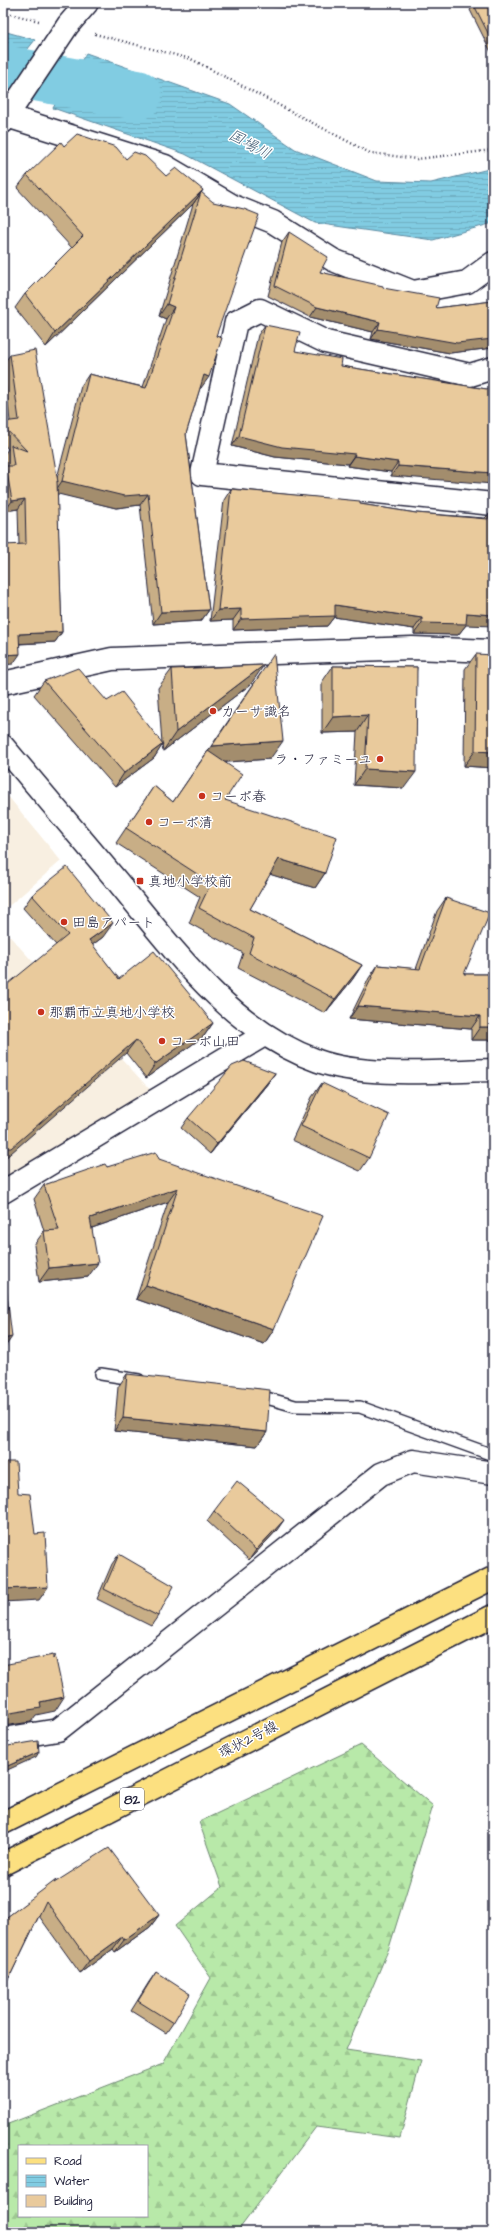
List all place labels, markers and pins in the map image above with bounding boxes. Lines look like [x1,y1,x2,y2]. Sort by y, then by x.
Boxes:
place label: カーサ識名 [221,702,292,722]
marker: カーサ識名 [208,706,218,716]
place label: ラ・ファミーユ [274,750,372,770]
marker: ラ・ファミーユ [375,754,385,764]
place label: コーポ春 [210,787,266,807]
marker: コーポ春 [197,791,207,801]
place label: コーポ清 [157,813,213,833]
marker: コーポ清 [144,817,154,827]
place label: 真地小学校前 [148,872,232,892]
marker: 真地小学校前 [135,876,145,886]
place label: 田島アパート [72,913,155,933]
marker: 田島アパート [59,917,69,927]
place label: 那覇市立真地小学校 [49,1003,175,1023]
marker: 那覇市立真地小学校 [36,1007,46,1017]
place label: コーポ山田 [170,1032,240,1052]
marker: コーポ山田 [157,1036,167,1046]

